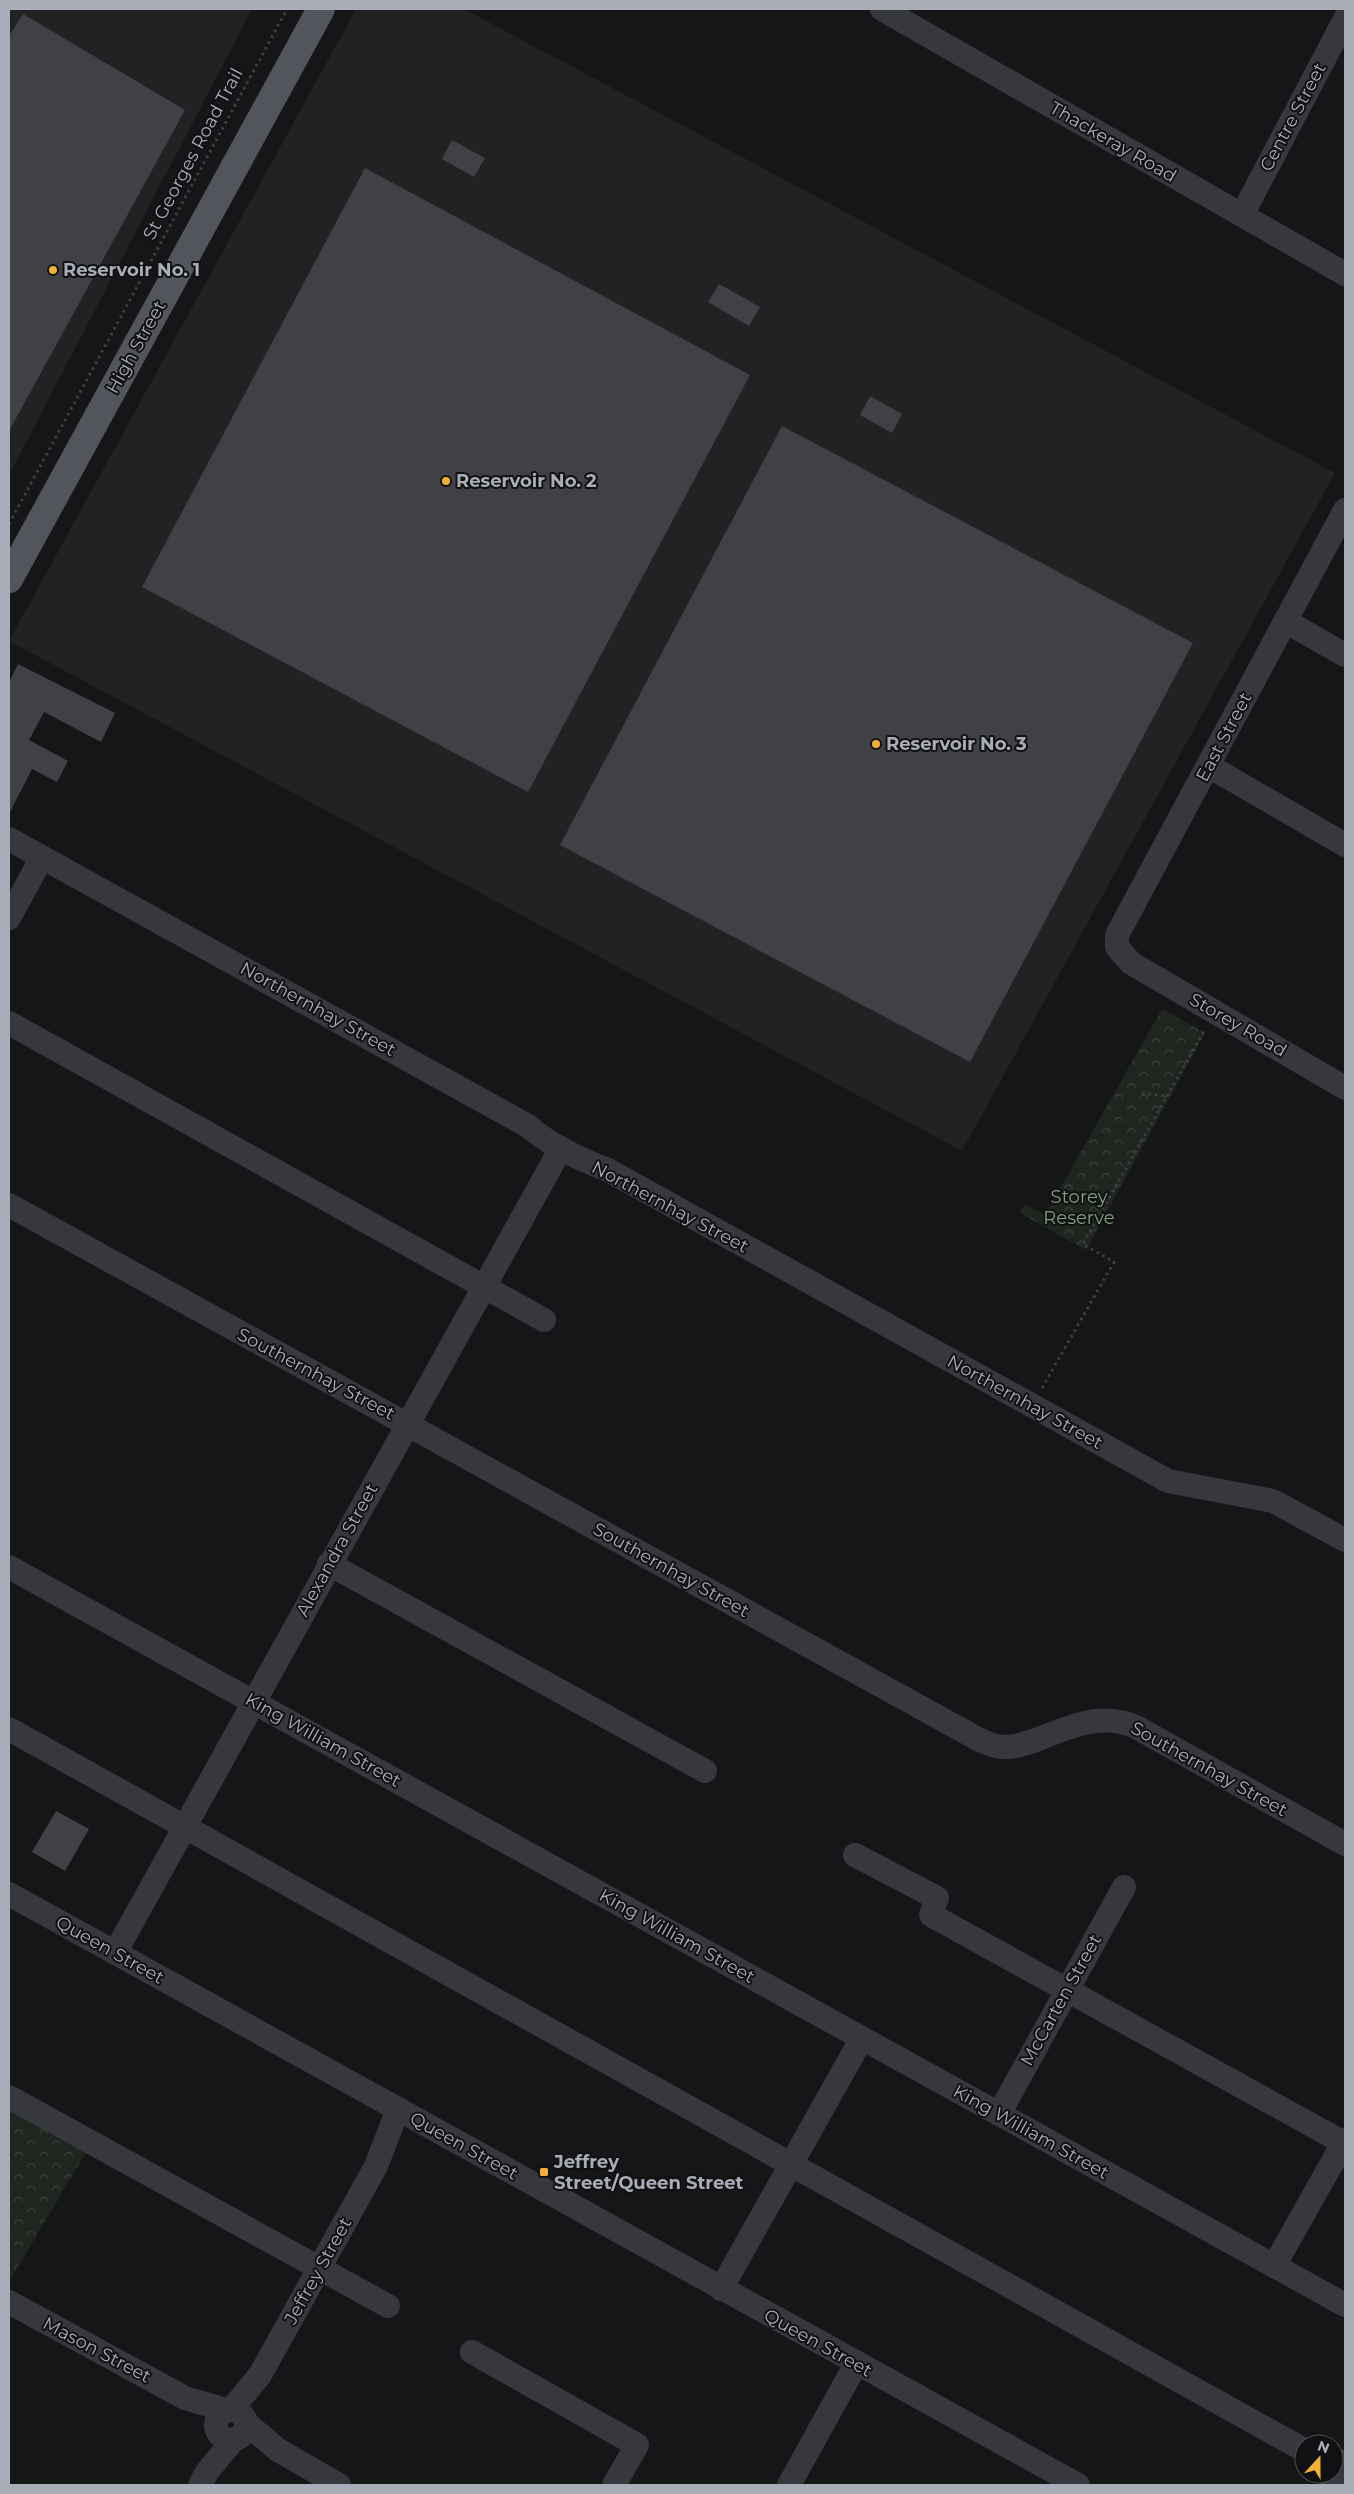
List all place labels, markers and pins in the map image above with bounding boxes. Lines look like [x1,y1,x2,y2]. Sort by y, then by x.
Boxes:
place label: Reservoir No. 1 [63,259,200,281]
marker: Reservoir No. 1 [47,264,59,276]
place label: Reservoir No. 2 [456,470,597,492]
marker: Reservoir No. 2 [440,475,452,487]
place label: Reservoir No. 3 [886,733,1027,755]
marker: Reservoir No. 3 [870,738,882,750]
place label: Jeffrey Street/Queen Street [553,2151,744,2194]
marker: Jeffrey Street/Queen Street [538,2166,550,2178]

